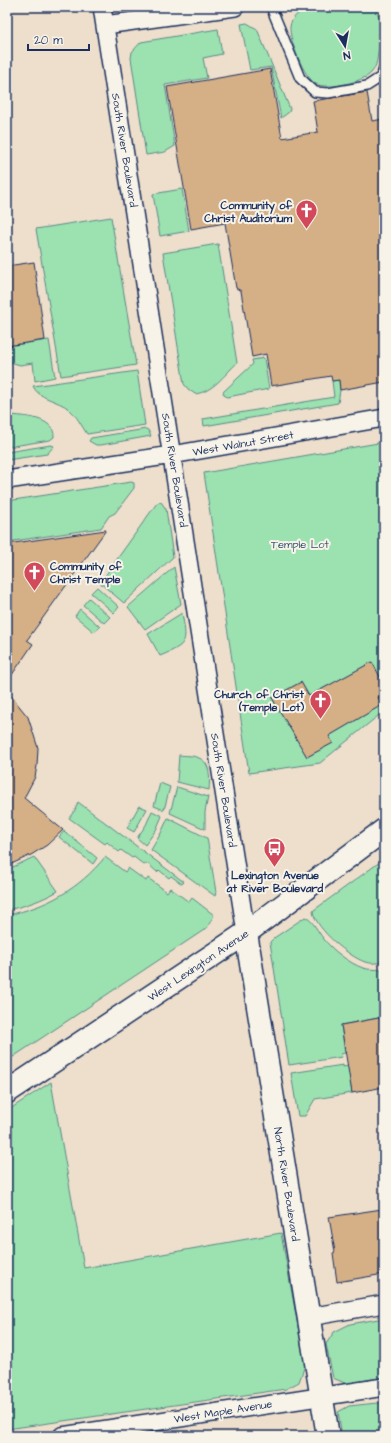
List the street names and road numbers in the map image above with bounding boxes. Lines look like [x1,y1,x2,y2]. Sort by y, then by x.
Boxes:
street label: South River Boulevard [108,92,141,208]
street label: South River Boulevard [158,412,191,528]
street label: West Walnut Street [191,427,295,460]
street label: South River Boulevard [207,732,240,848]
street label: West Lexington Avenue [145,926,252,1006]
street label: North River Boulevard [270,1126,303,1243]
street label: West Maple Avenue [173,1396,273,1427]

